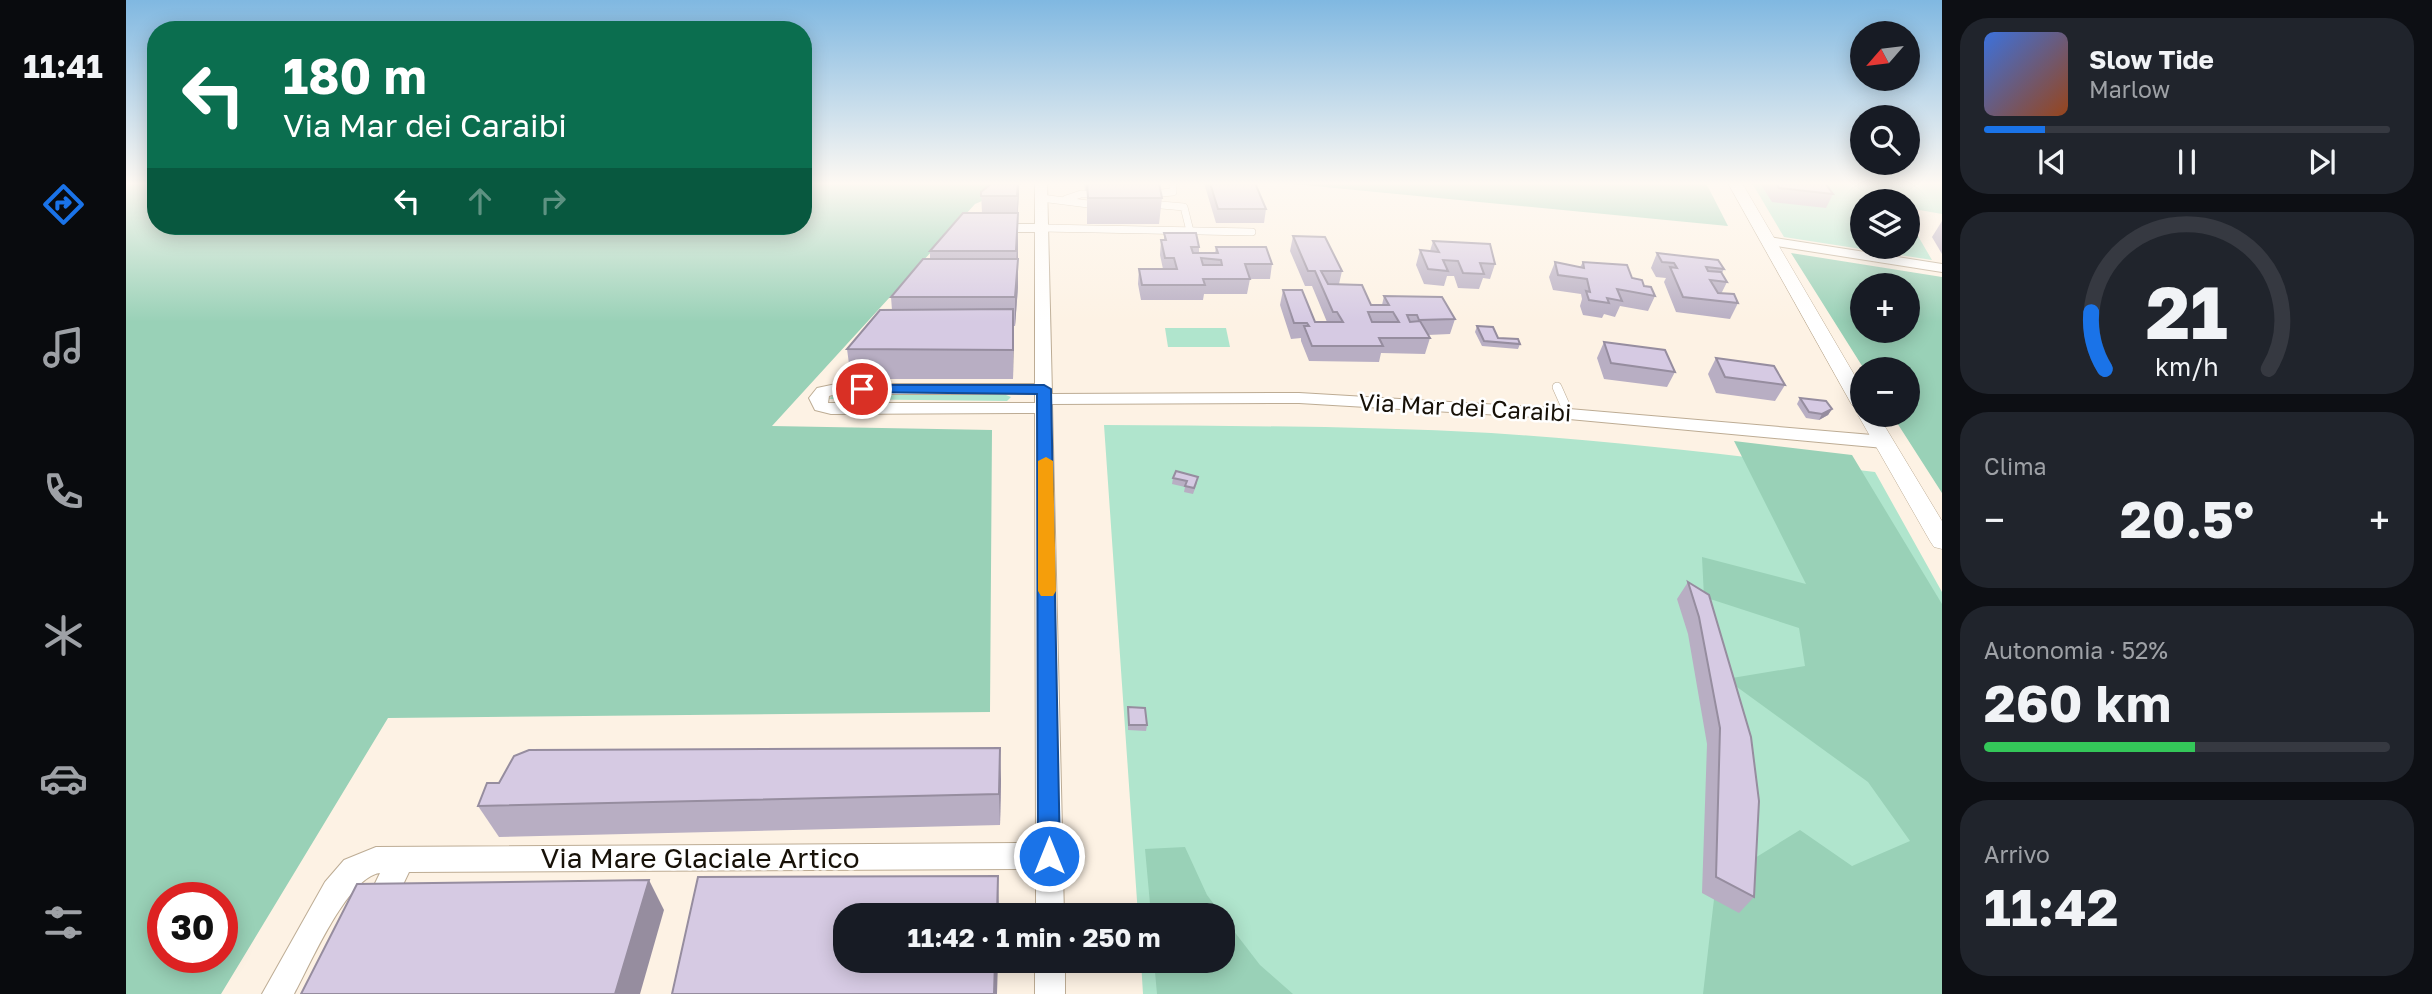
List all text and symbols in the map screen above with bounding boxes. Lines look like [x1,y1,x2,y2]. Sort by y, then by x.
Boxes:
north arrow [1850,21,1920,91]
map controls [1850,21,1920,427]
text: Slow Tide [2089,44,2214,75]
text: 180 m [283,46,427,105]
text: 11:41 [23,47,103,85]
icon: left [168,49,259,140]
text: Marlow [2089,75,2170,103]
button: search [1850,105,1920,175]
text: Via Mar dei Caraibi [283,106,567,144]
icon: previous [2033,143,2071,181]
icon: pause [2168,143,2206,181]
icon: next [2303,143,2341,181]
icon: directions [39,180,88,229]
icon: left [388,182,426,220]
icon: ahead [461,182,499,220]
icon: right [534,182,572,220]
button: layers [1850,189,1920,259]
text: 21 [2146,268,2228,355]
button: + [1850,273,1920,343]
icon: music [39,323,88,372]
text: km/h [2155,351,2219,382]
button: − [1850,357,1920,427]
pin [832,359,892,419]
icon: arrive [843,370,881,408]
street label: Via Mar dei Caraibi [1358,386,1572,427]
text: Clima [1984,452,2047,480]
icon: phone [39,467,88,516]
text: 20.5° [2120,487,2254,549]
text: − [1984,497,2005,542]
text: + [2369,497,2390,542]
icon: climate [39,611,88,660]
text: Autonomia · 52% [1984,636,2168,664]
text: 260 km [1984,671,2171,733]
icon: car [39,754,88,803]
position arrow [1012,819,1086,893]
text: Arrivo [1984,840,2050,868]
street label: Via Mare Glaciale Artico [541,841,859,874]
text: 11:42 [1984,875,2118,937]
speed limit sign: 30 [147,882,238,973]
icon: filters [39,898,88,947]
text: 11:42 · 1 min · 250 m [907,922,1161,953]

